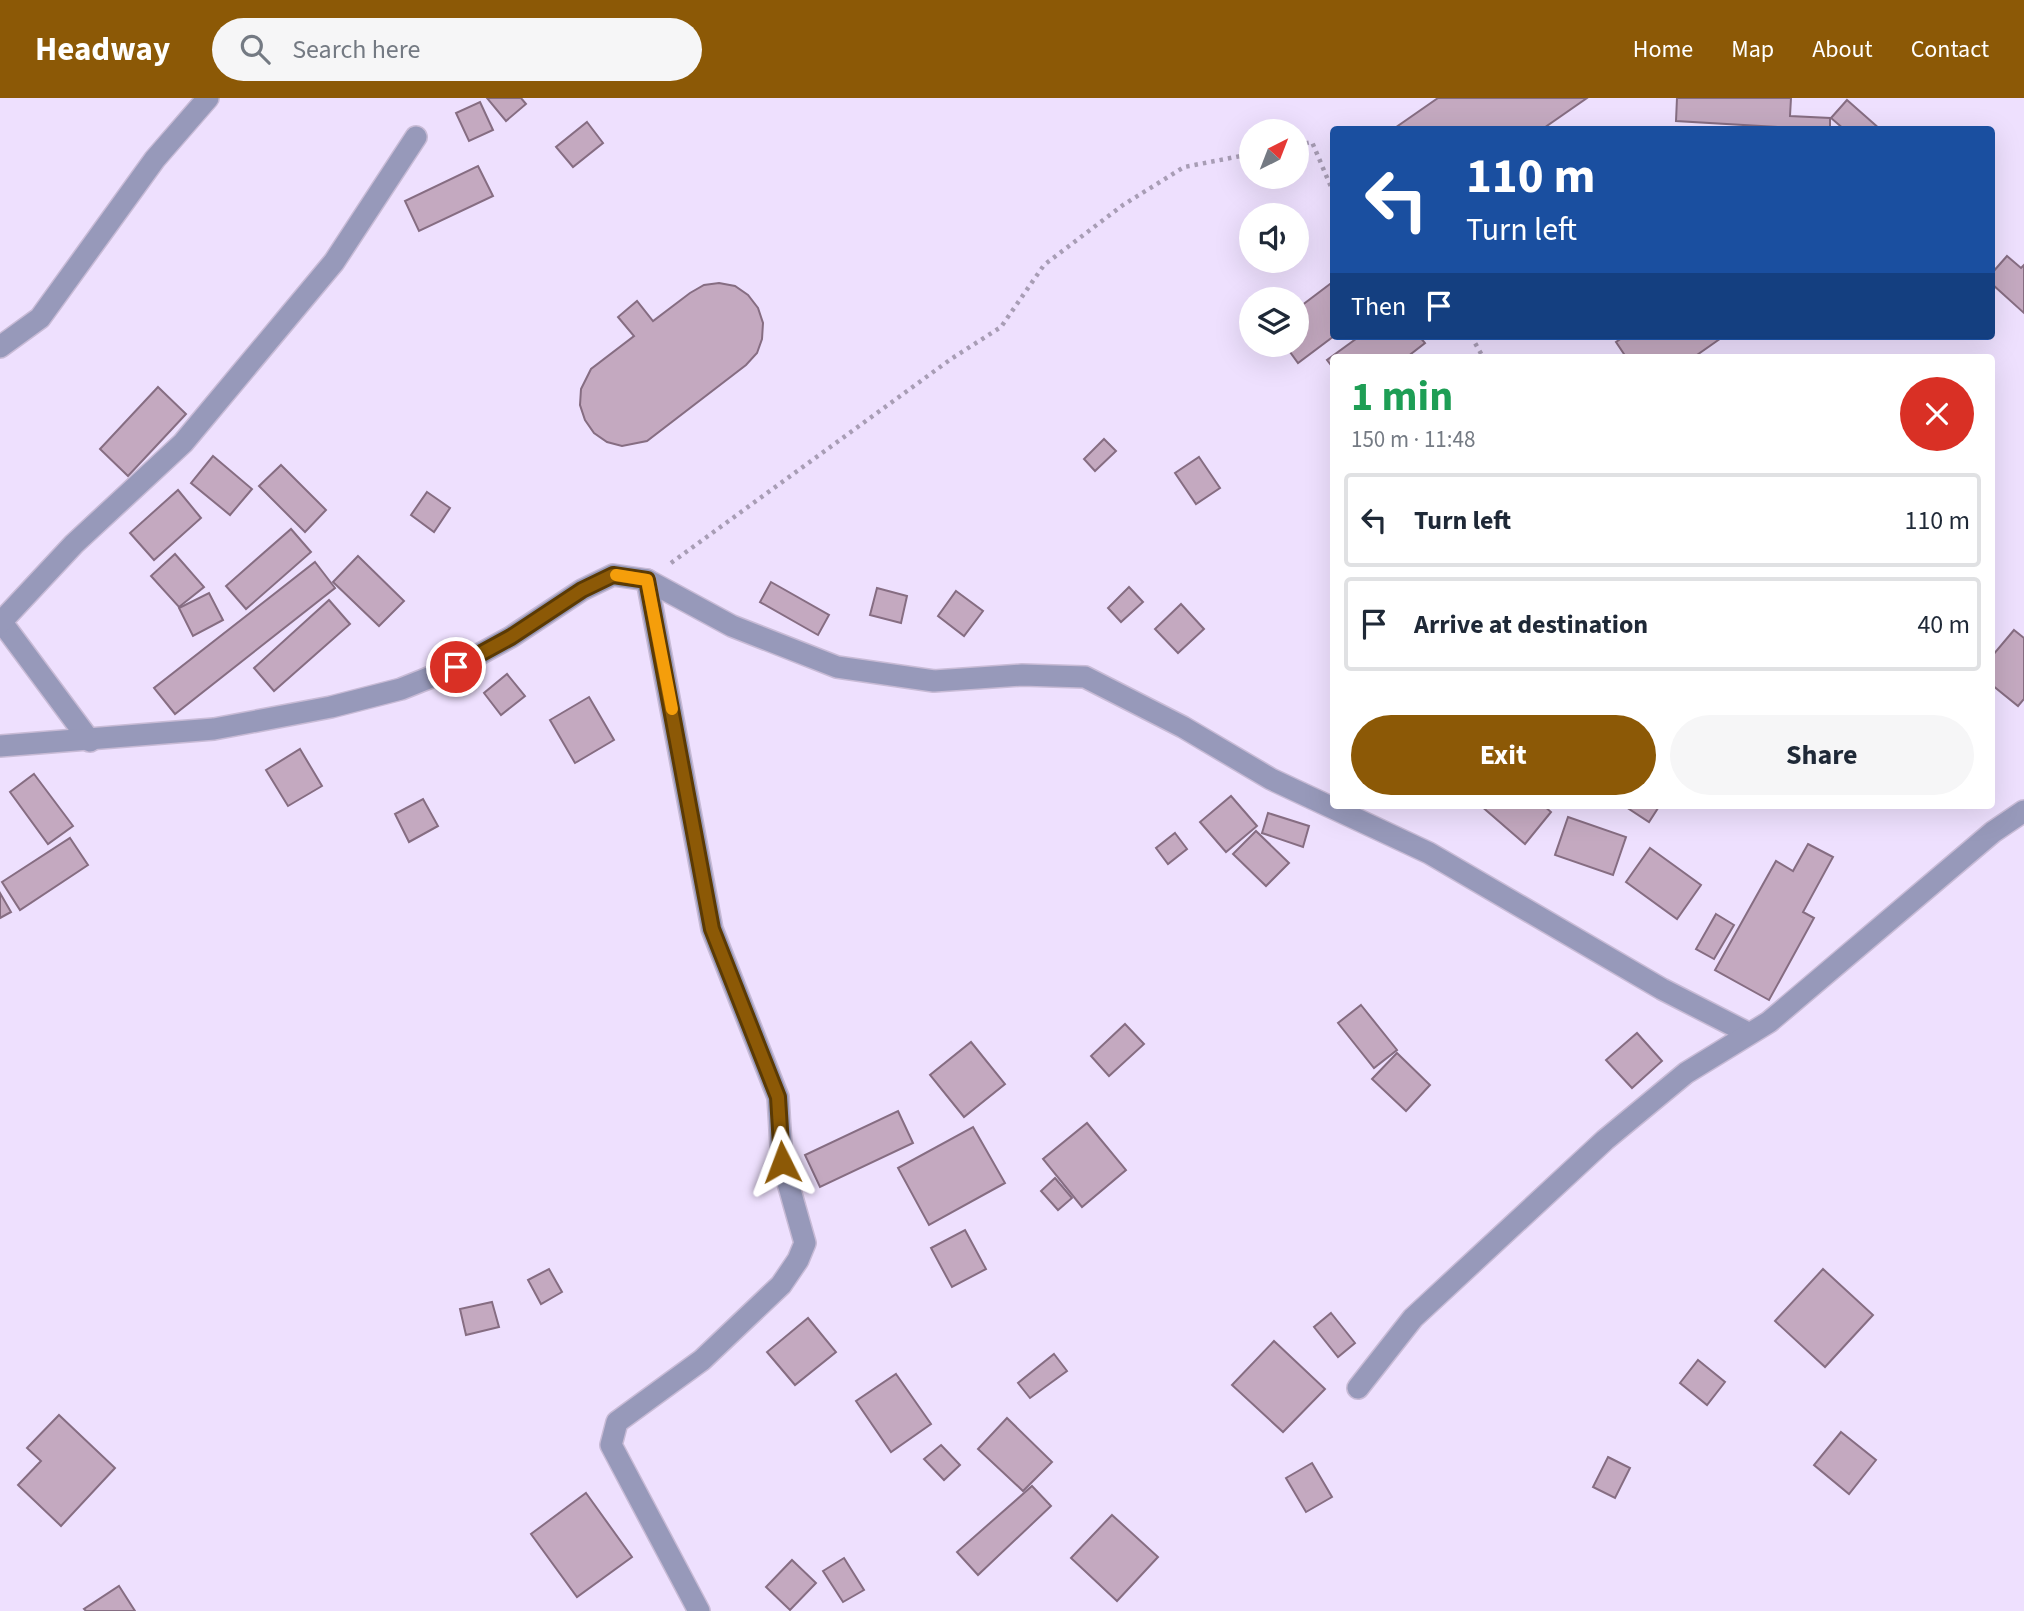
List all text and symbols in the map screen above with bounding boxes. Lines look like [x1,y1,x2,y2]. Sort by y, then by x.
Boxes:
search box [212,18,702,81]
text: Headway [35,26,170,73]
icon: search [236,30,274,68]
text: Search here [292,31,420,68]
text: Home [1633,32,1693,67]
text: Map [1731,32,1774,67]
text: About [1812,32,1873,67]
text: Contact [1911,32,1989,67]
north arrow [1239,119,1309,189]
map controls [1239,119,1309,357]
text: 110 m [1466,142,1595,212]
icon: left [1351,154,1442,245]
button: sound [1239,203,1309,273]
text: Turn left [1466,207,1577,253]
button: layers [1239,287,1309,357]
icon: arrive [1420,287,1458,325]
text: Then [1351,288,1406,325]
text: 1 min [1351,367,1453,427]
button: close [1900,377,1974,451]
text: 150 m · 11:48 [1351,423,1475,456]
icon: left [1355,501,1393,539]
text: Turn left [1414,502,1511,539]
text: 110 m [1904,502,1970,539]
icon: arrive [1355,605,1393,643]
text: Arrive at destination [1414,606,1648,643]
text: 40 m [1917,606,1970,643]
pin [426,637,486,697]
icon: arrive [437,648,475,686]
button: Exit [1351,715,1656,795]
button: Share [1670,715,1974,795]
position arrow [745,1125,819,1199]

